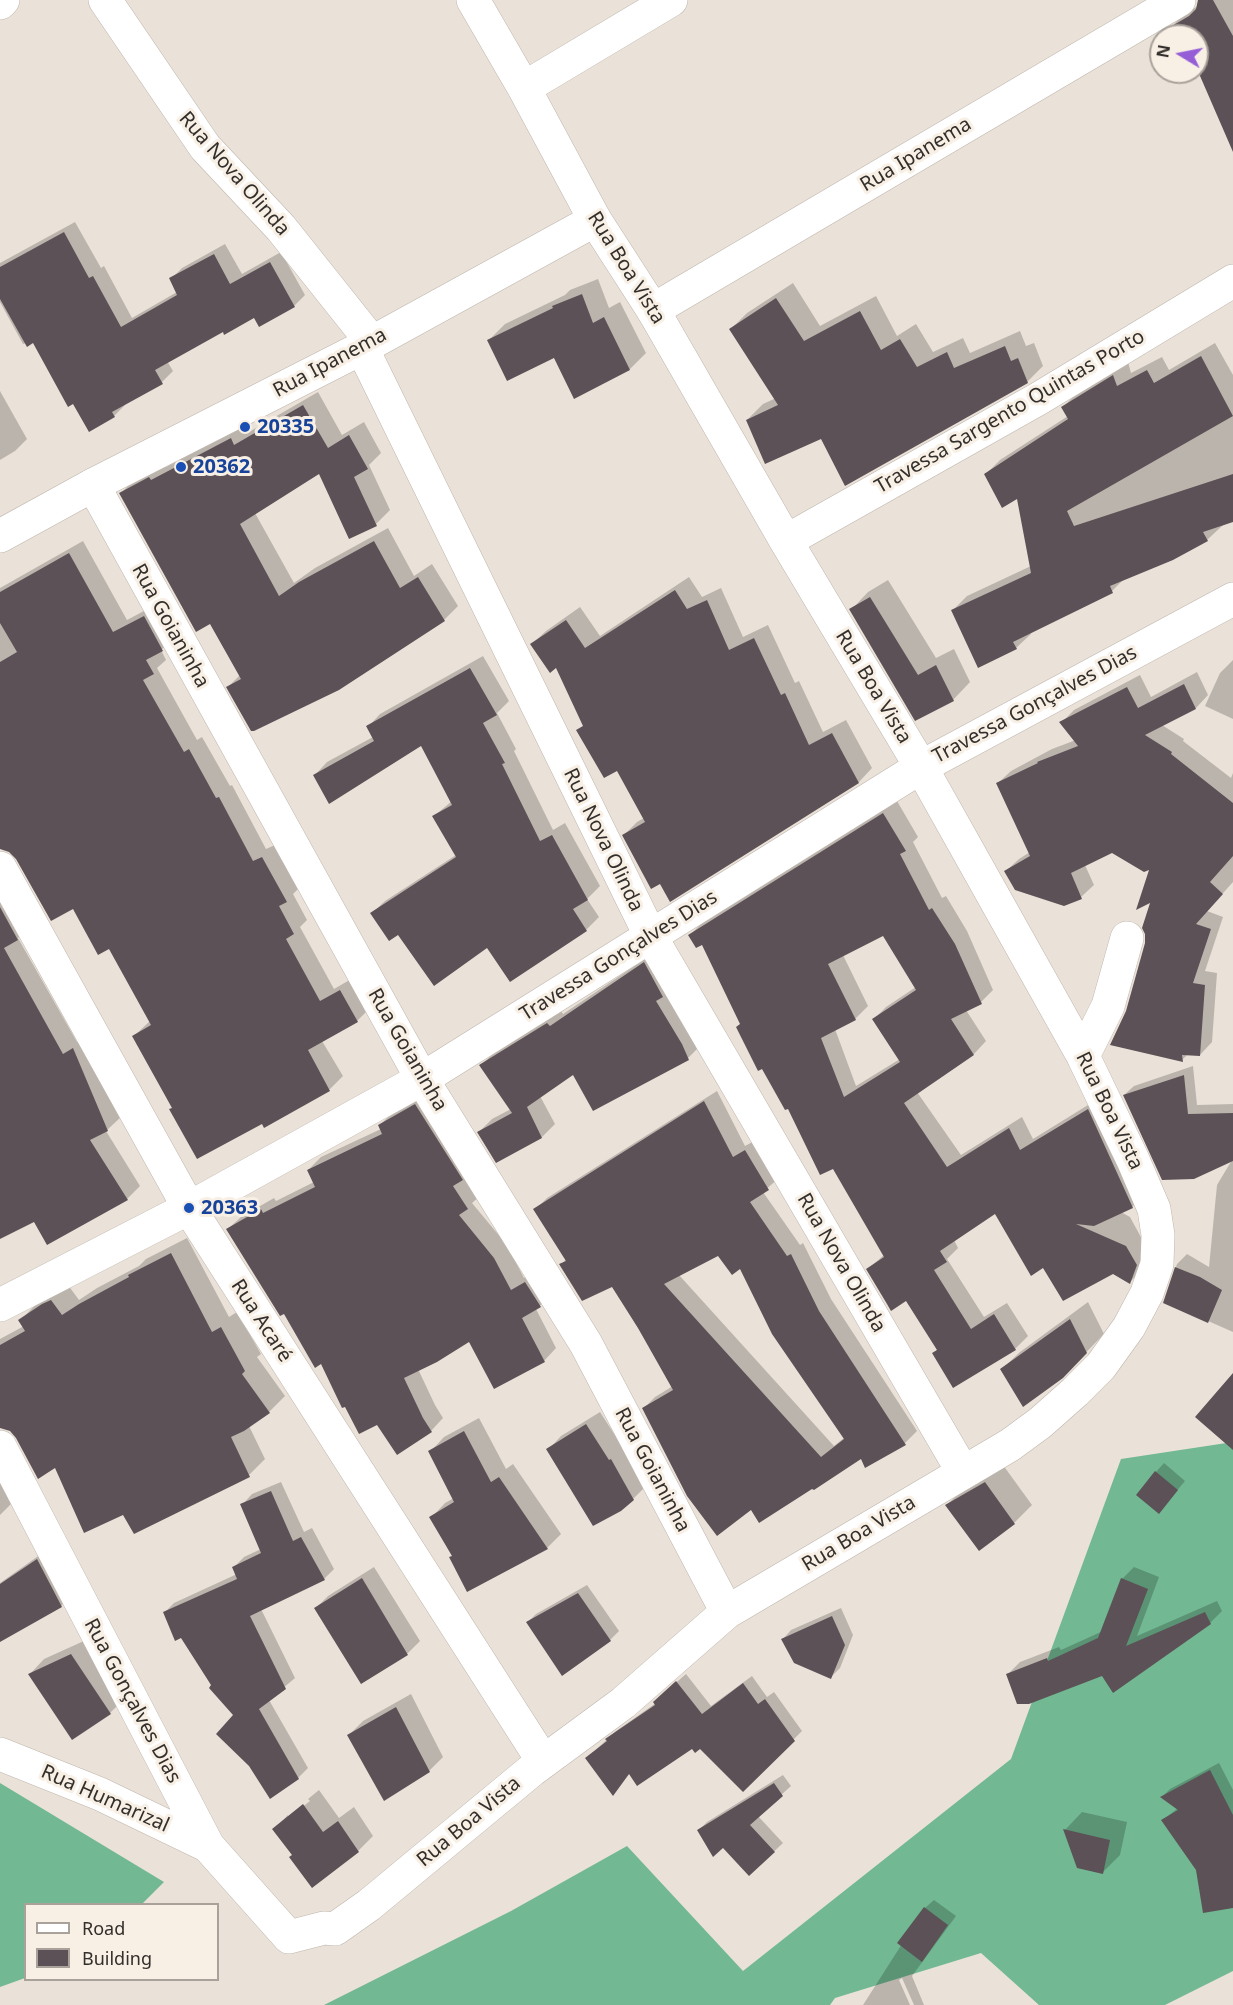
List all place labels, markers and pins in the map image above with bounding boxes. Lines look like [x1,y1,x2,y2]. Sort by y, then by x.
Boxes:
place label: 20335 [257,415,314,439]
marker: 20335 [238,420,252,434]
place label: 20362 [193,455,250,479]
marker: 20362 [174,460,188,474]
place label: 20363 [201,1196,258,1220]
marker: 20363 [182,1201,196,1215]

